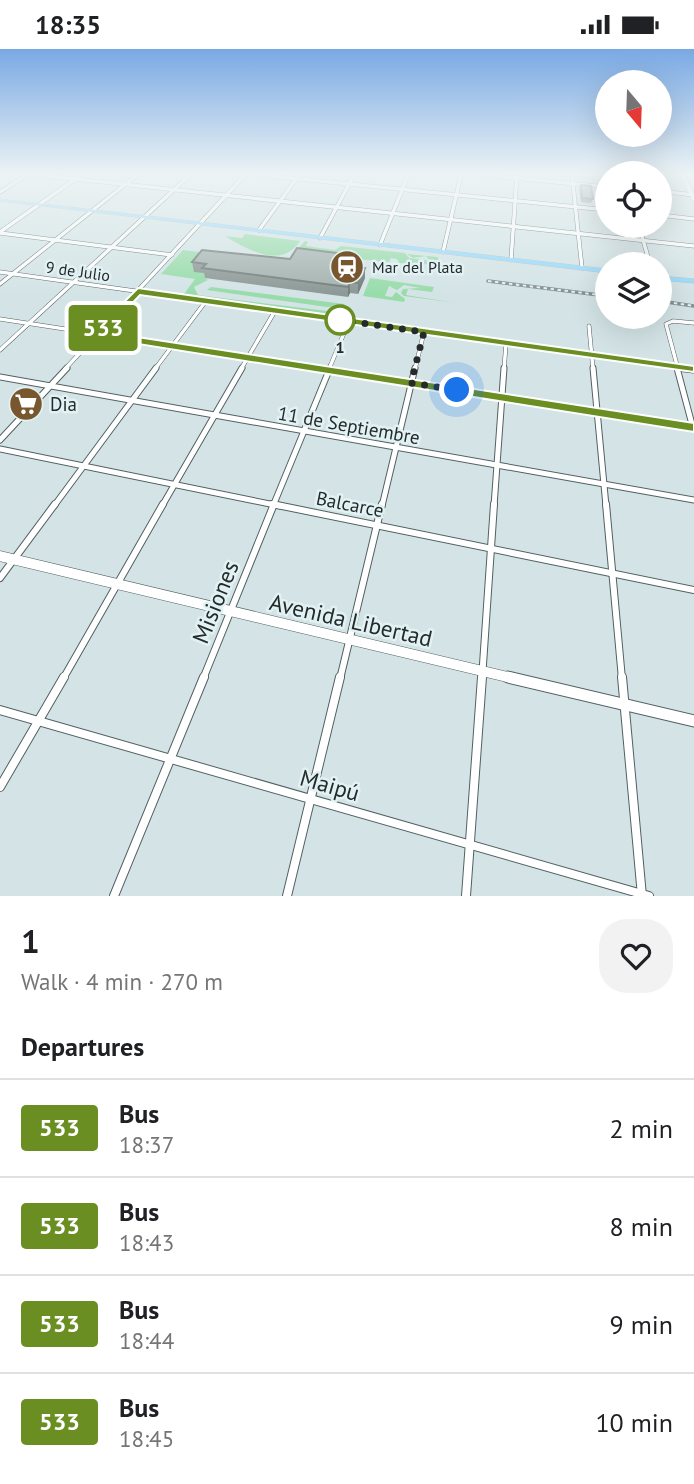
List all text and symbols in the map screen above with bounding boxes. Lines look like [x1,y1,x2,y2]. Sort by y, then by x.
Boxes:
text: 18:35 [35,8,101,41]
north arrow [595,70,672,147]
map controls [595,70,672,329]
button: locate [595,161,672,238]
station icon: Mar del Plata [328,248,366,286]
button: layers [595,252,672,329]
street label: 9 de Julio [45,257,111,285]
place label: Mar del Plata [372,257,463,277]
line badge: 533 [63,305,143,351]
marker: 1 [325,305,355,335]
text: 533 [83,312,123,343]
place label: 1 [335,337,345,357]
your location [439,372,474,407]
supermarket icon: Dia [7,385,45,423]
place label: Dia [50,392,77,416]
street label: 11 de Septiembre [276,401,422,449]
street label: Balcarce [314,486,386,522]
street label: Misiones [185,556,245,648]
street label: Avenida Libertad [267,587,435,653]
street label: Maipú [297,763,363,807]
text: 1 [21,919,40,962]
button: heart [599,919,673,993]
text: Walk · 4 min · 270 m [21,967,223,996]
text: Departures [21,1030,144,1063]
text: Bus [119,1097,159,1130]
text: 533 [39,1112,80,1143]
text: 2 min [610,1112,673,1145]
text: 18:37 [119,1130,174,1159]
text: Bus [119,1195,159,1228]
text: 533 [39,1210,80,1241]
text: 8 min [610,1210,673,1243]
text: 18:43 [119,1228,174,1257]
text: Bus [119,1293,159,1326]
text: 533 [39,1308,80,1339]
text: 9 min [610,1308,673,1341]
text: 18:44 [119,1326,174,1355]
text: Bus [119,1391,159,1424]
text: 533 [39,1406,80,1437]
text: 10 min [595,1406,673,1439]
text: 18:45 [119,1424,174,1453]

